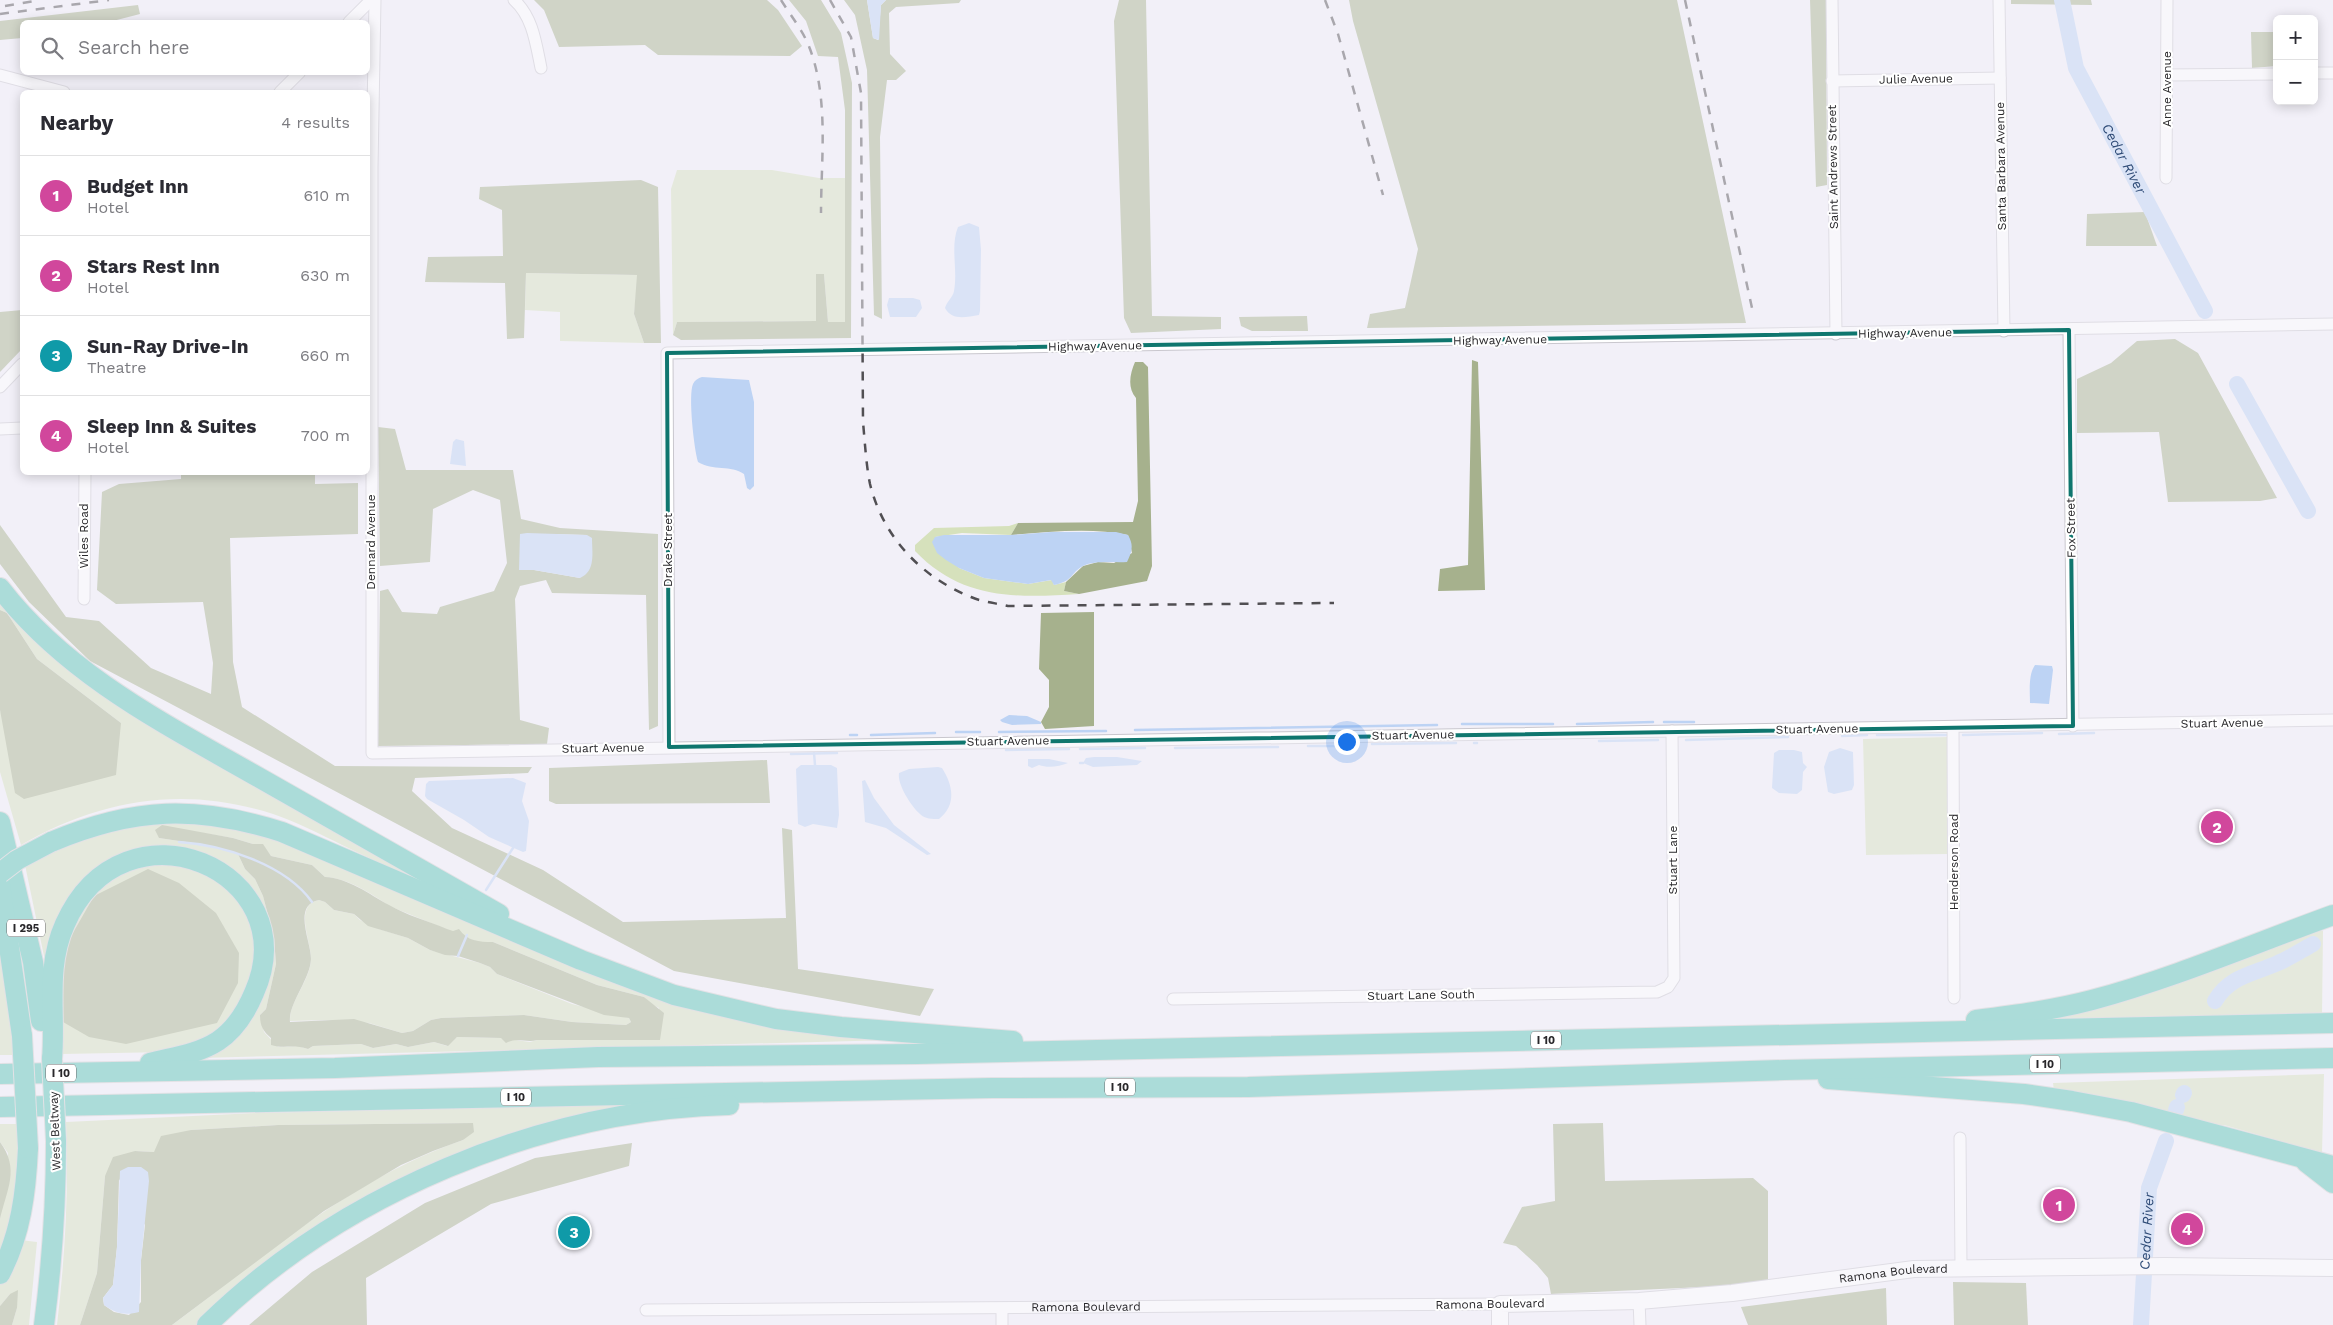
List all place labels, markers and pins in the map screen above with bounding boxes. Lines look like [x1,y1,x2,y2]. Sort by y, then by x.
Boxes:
pin: 2 [2201,808,2233,846]
pin: 1 [2043,1186,2075,1224]
pin: 4 [2171,1210,2203,1248]
pin: 3 [558,1213,590,1251]

